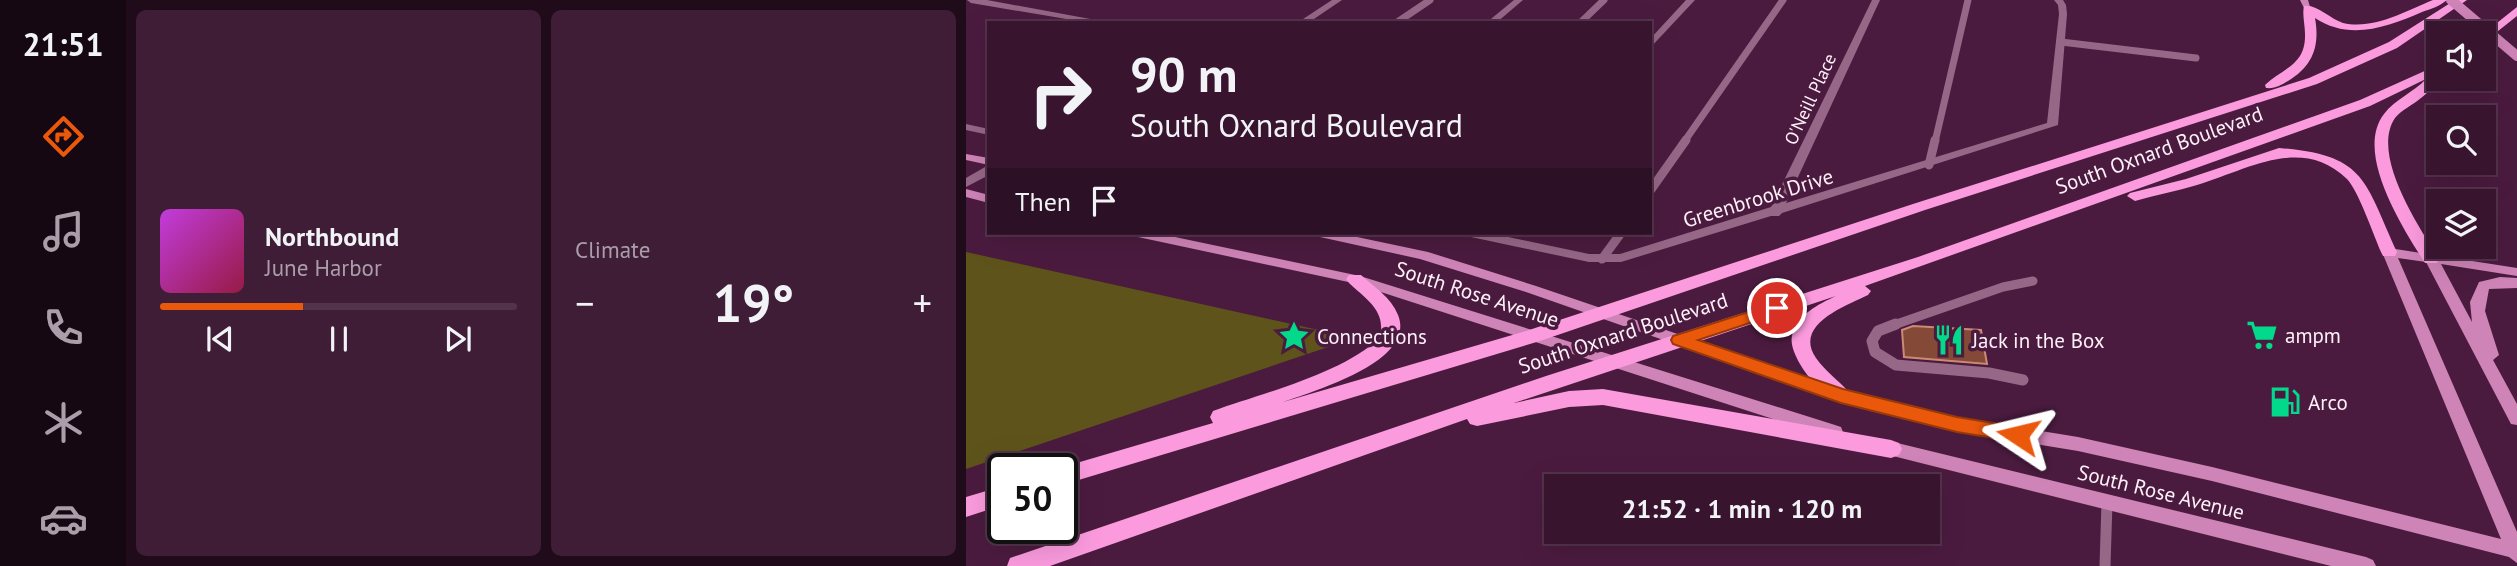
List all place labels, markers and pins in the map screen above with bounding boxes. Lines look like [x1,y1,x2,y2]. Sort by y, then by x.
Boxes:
pin [1747,278,1807,338]
supermarket icon: ampm [2245,318,2279,352]
place icon: Connections [1277,319,1311,353]
place label: ampm [2285,322,2341,349]
place label: Connections [1317,323,1427,350]
restaurant icon: Jack in the Box [1932,323,1966,357]
place label: Jack in the Box [1971,327,2105,354]
fuel station icon: Arco [2268,385,2302,419]
place label: Arco [2308,389,2348,416]

